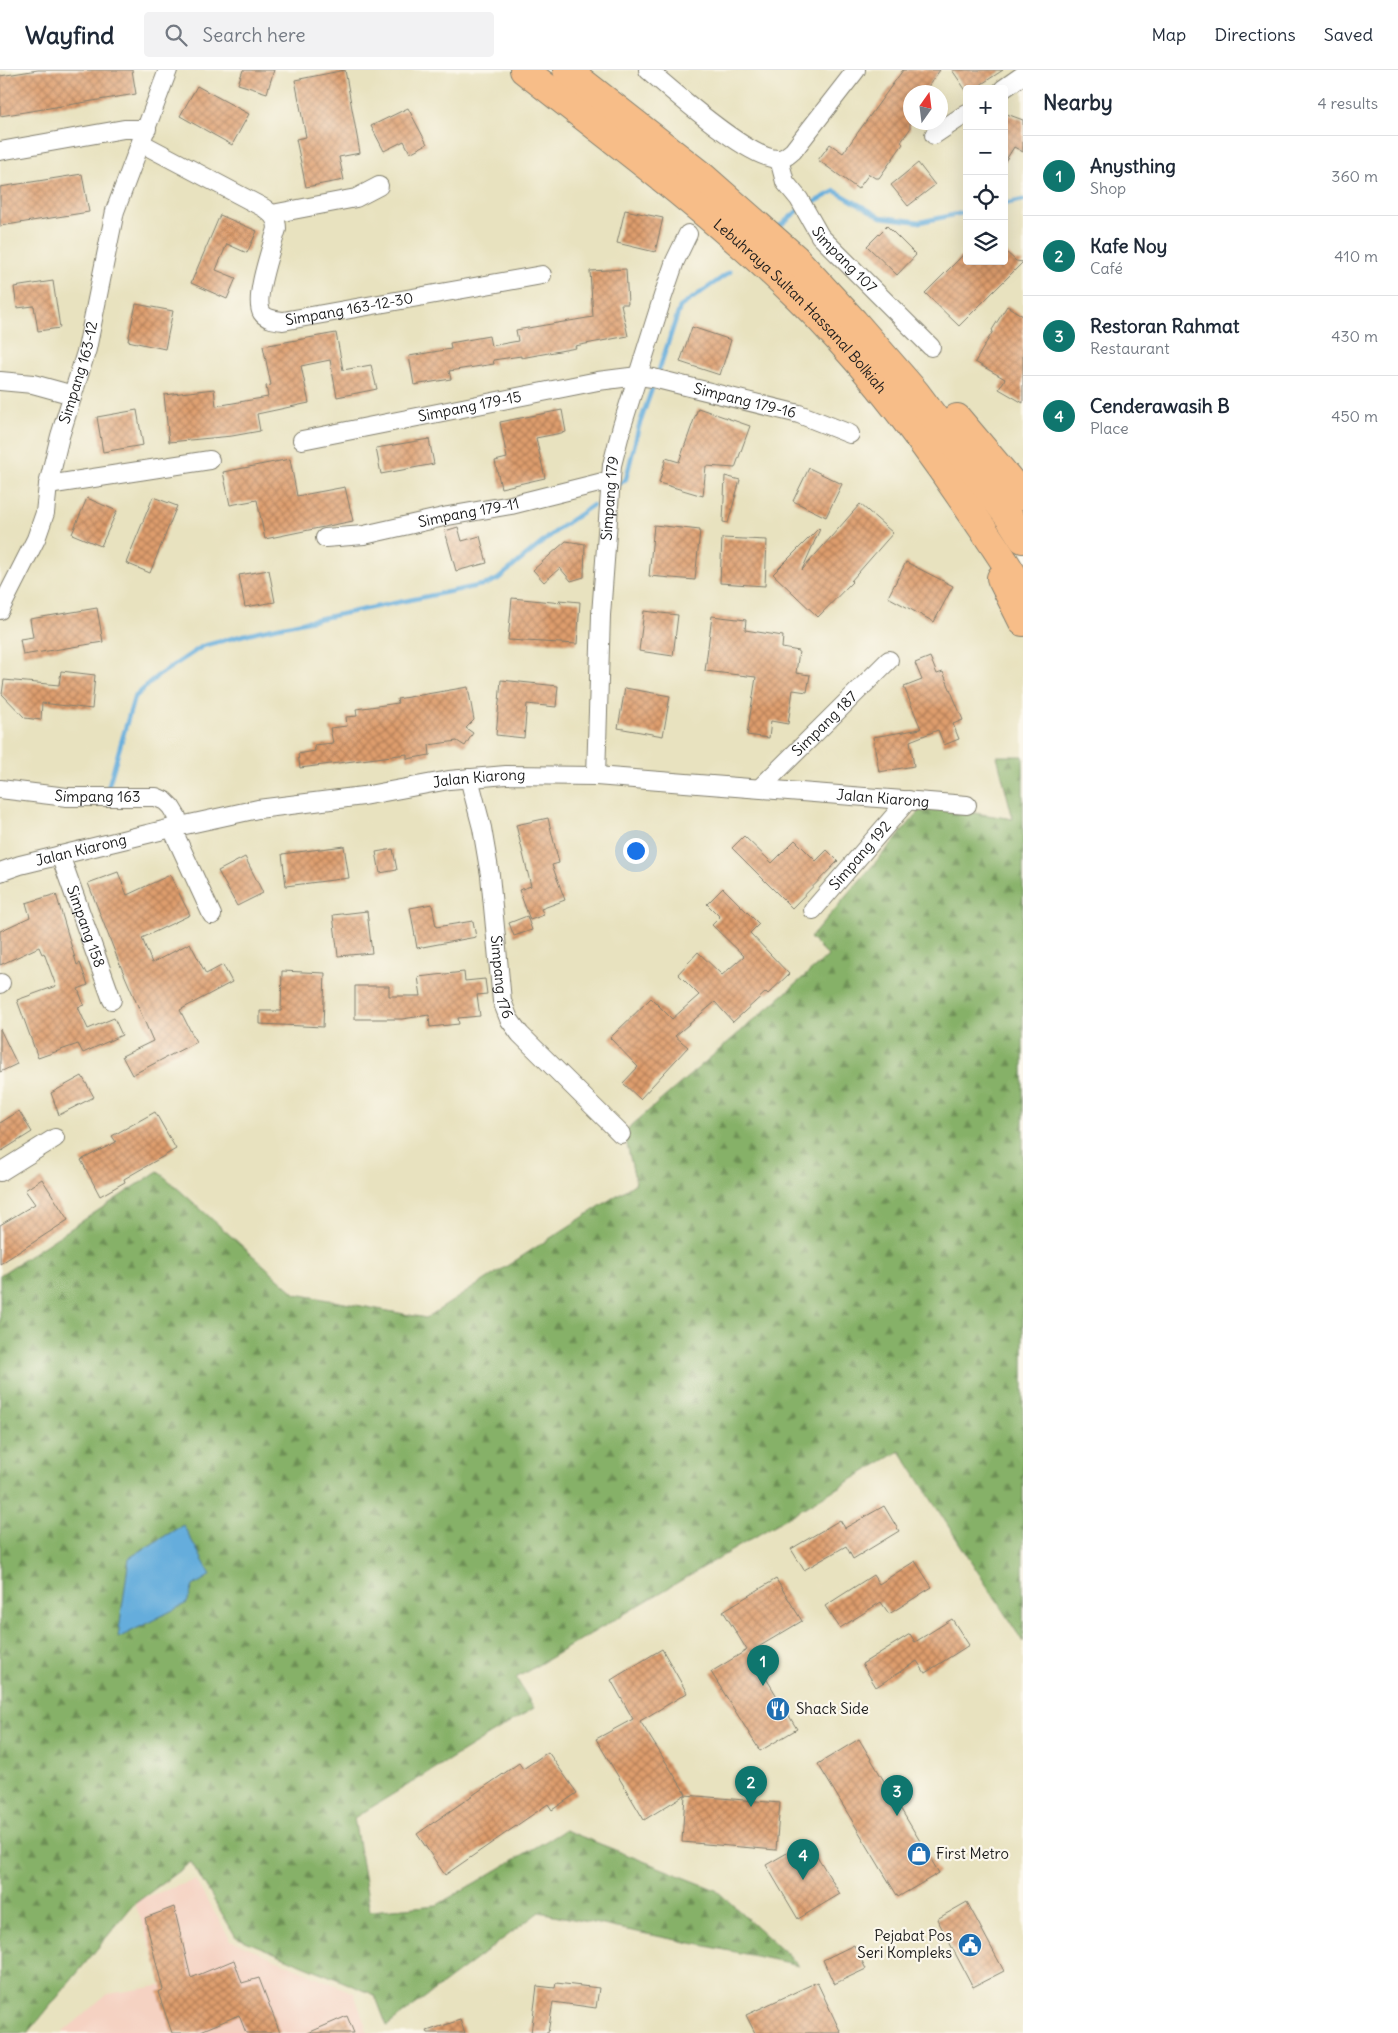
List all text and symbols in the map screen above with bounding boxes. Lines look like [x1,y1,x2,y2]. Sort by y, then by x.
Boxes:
search box [144,12,494,57]
text: Wayfind [25,20,114,50]
icon: search [162,21,190,49]
text: Search here [202,23,306,47]
text: Map [1151,23,1186,46]
text: Directions [1214,23,1296,46]
text: Saved [1324,23,1373,46]
north arrow [903,85,948,130]
map controls [963,85,1008,265]
button: + [963,85,1008,130]
text: Nearby [1043,89,1113,116]
text: 4 results [1317,93,1378,113]
button: − [963,130,1008,175]
text: Anysthing [1090,154,1176,178]
text: 1 [1056,166,1062,186]
text: 360 m [1331,166,1378,186]
button: locate [963,175,1008,220]
text: Shop [1090,178,1126,198]
street label: Lebuhraya Sultan Hassanal Bolkiah [710,215,891,397]
button: layers [963,220,1008,265]
street label: Simpang 107 [808,223,881,296]
text: Kafe Noy [1090,234,1167,258]
text: 2 [1055,246,1063,266]
text: 410 m [1334,246,1378,266]
text: Café [1090,258,1123,278]
street label: Simpang 163-12-30 [284,288,415,329]
text: Restoran Rahmat [1090,314,1239,338]
street label: Simpang 163-12 [54,320,101,426]
text: 3 [1054,326,1064,346]
text: 430 m [1331,326,1378,346]
text: Restaurant [1090,338,1170,358]
street label: Simpang 179-16 [692,378,798,422]
street label: Simpang 179-15 [416,387,523,426]
text: Cenderawasih B [1090,394,1230,418]
text: 4 [1054,406,1064,426]
text: 450 m [1331,406,1378,426]
text: Place [1090,418,1129,438]
street label: Simpang 179 [596,454,623,541]
street label: Simpang 179-11 [416,493,521,531]
street label: Simpang 187 [788,687,861,760]
street label: Jalan Kiarong [431,765,525,792]
street label: Jalan Kiarong [836,785,930,811]
street label: Simpang 163 [54,786,140,806]
street label: Simpang 192 [825,817,895,894]
street label: Jalan Kiarong [33,829,128,870]
your location [623,838,649,864]
street label: Simpang 158 [63,883,110,970]
street label: Simpang 176 [487,934,518,1021]
pin: 1 [747,1645,779,1686]
restaurant icon: Shack Side [765,1696,791,1722]
place label: Shack Side [796,1699,869,1718]
pin: 2 [735,1766,767,1807]
pin: 3 [881,1775,913,1816]
pin: 4 [787,1839,819,1880]
shop icon: First Metro [906,1841,932,1867]
place label: First Metro [936,1844,1009,1863]
place label: Pejabat Pos Seri Kompleks [857,1926,952,1962]
public building icon: Pejabat Pos Seri Kompleks [957,1932,983,1958]

